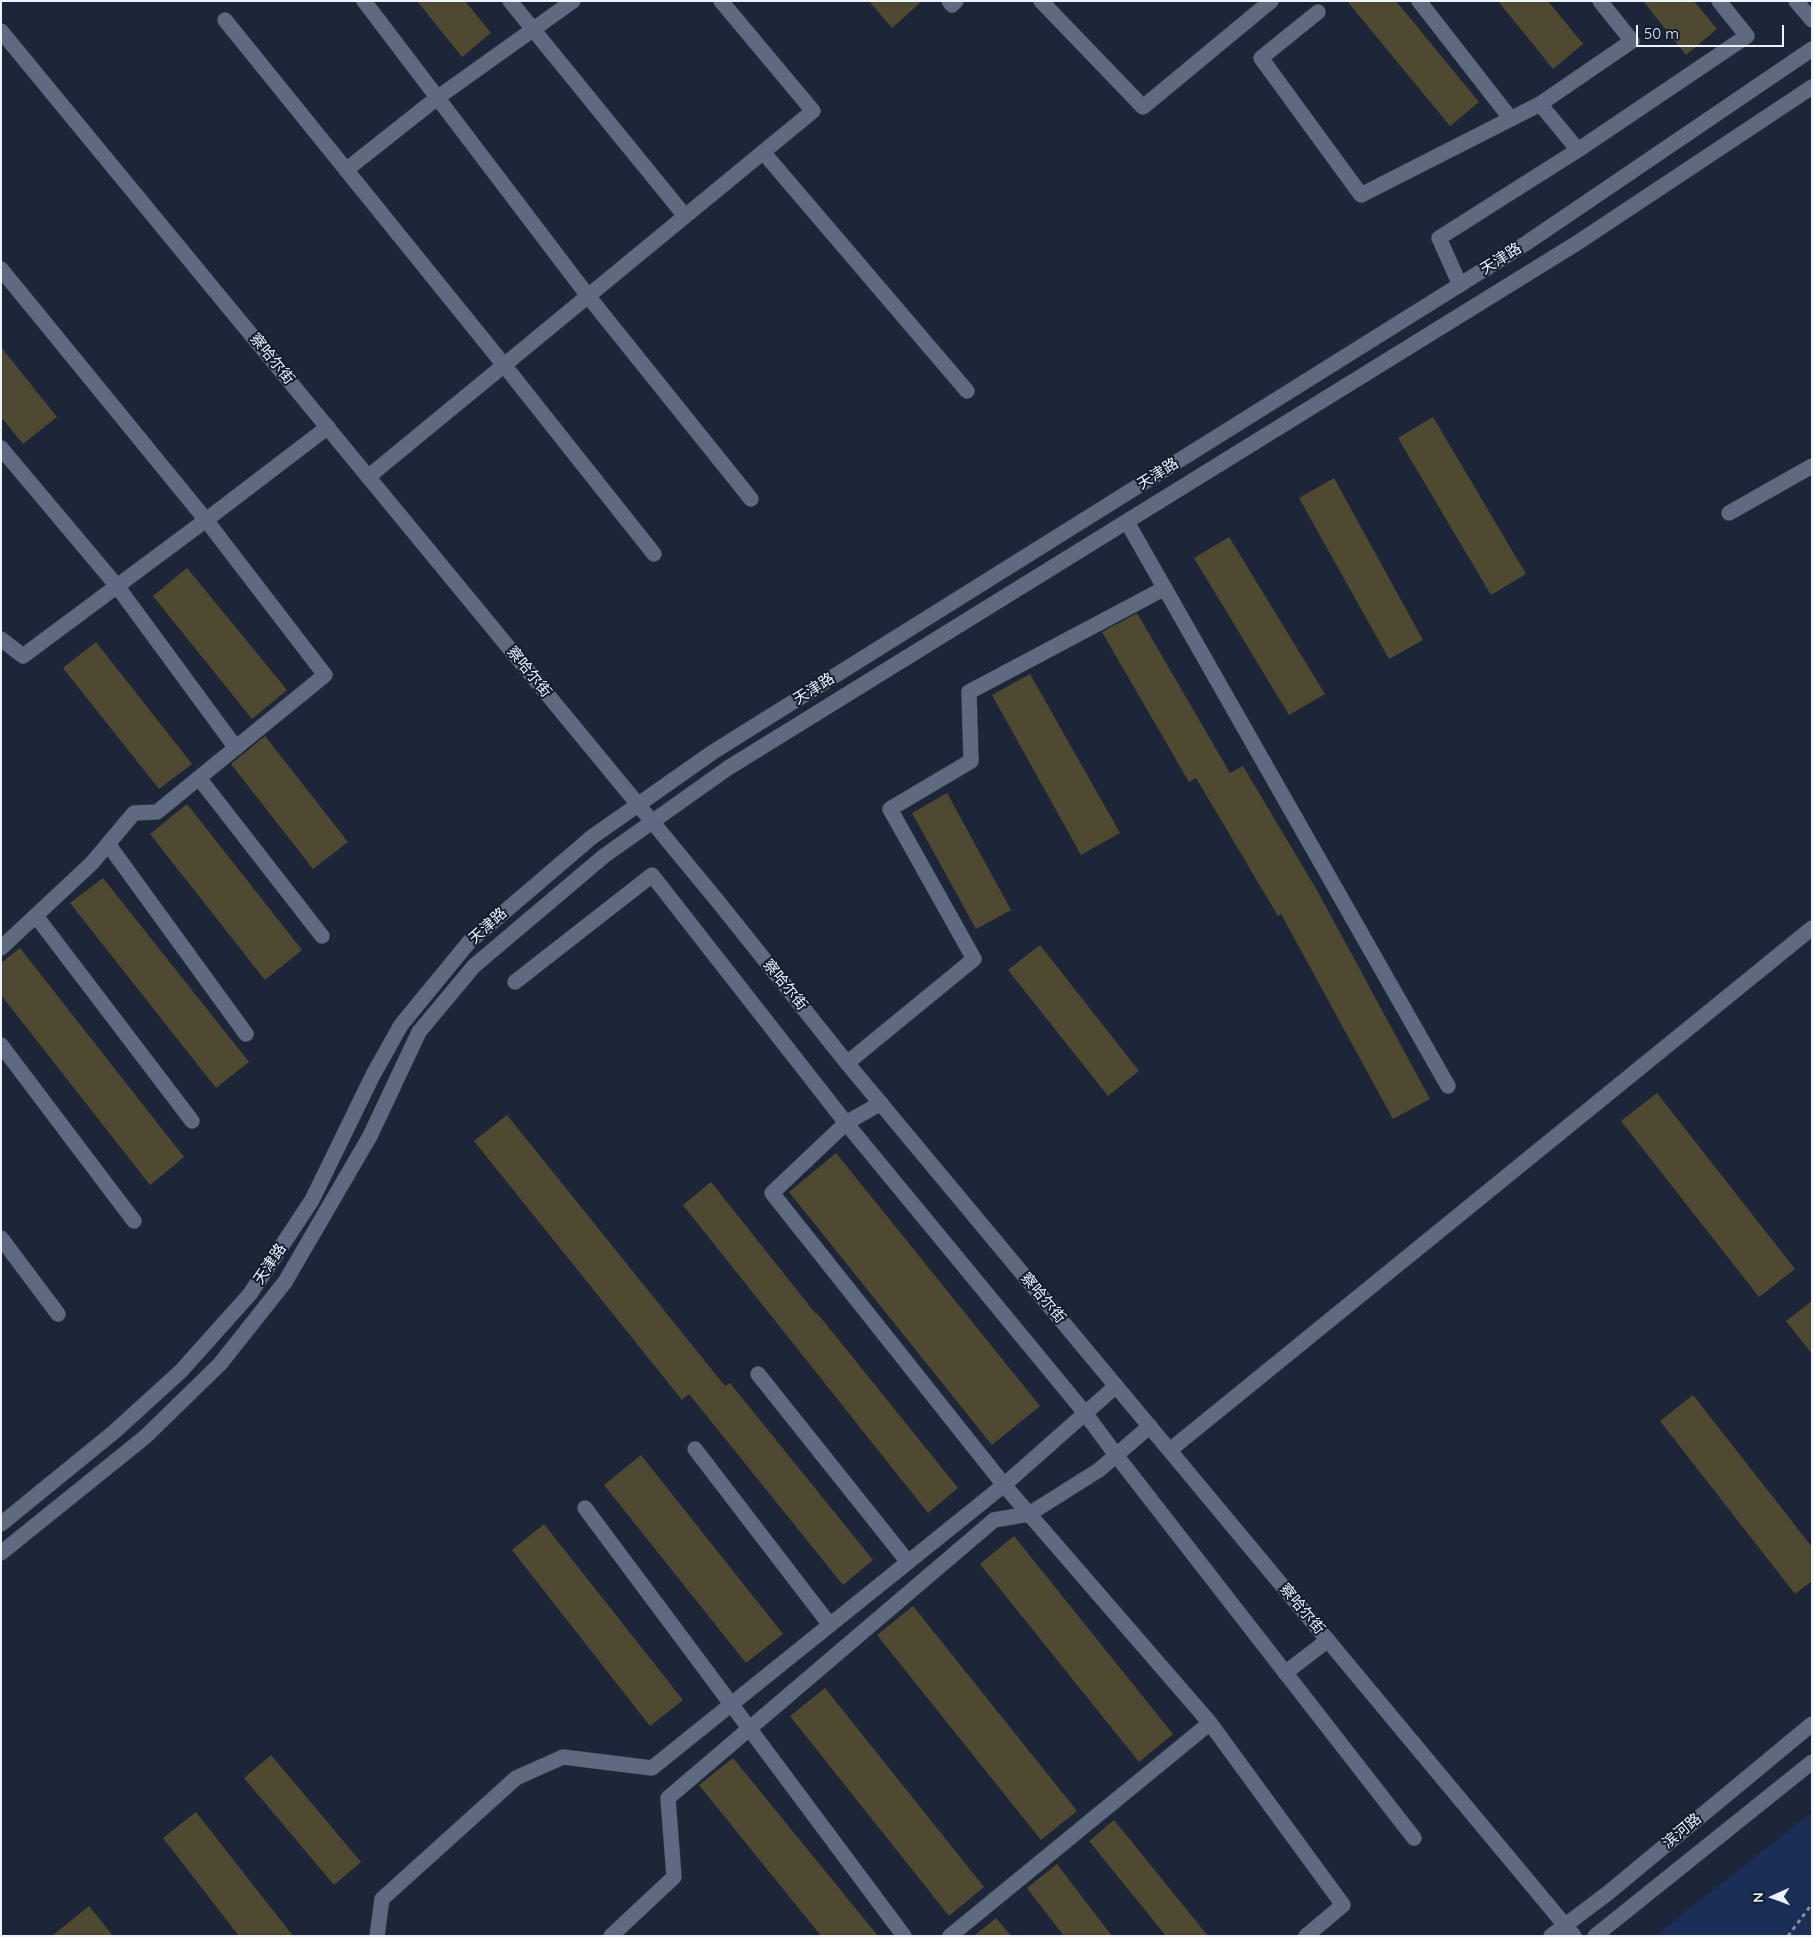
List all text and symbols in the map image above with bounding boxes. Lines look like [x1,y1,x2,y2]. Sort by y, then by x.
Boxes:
scale bar [1638,15,1786,47]
text: 50 m [1644,24,1679,43]
street label: 天津路 [1477,239,1525,279]
street label: 察哈尔街 [246,330,298,388]
street label: 天津路 [1134,454,1182,494]
street label: 察哈尔街 [503,643,555,701]
street label: 天津路 [790,669,838,709]
street label: 天津路 [465,904,511,948]
street label: 察哈尔街 [759,956,811,1014]
street label: 天津路 [250,1240,290,1288]
street label: 察哈尔街 [1017,1269,1069,1327]
street label: 察哈尔街 [1276,1580,1328,1638]
street label: 滨河路 [1659,1810,1705,1852]
north arrow [1748,1872,1798,1922]
text: N [1749,1892,1767,1903]

